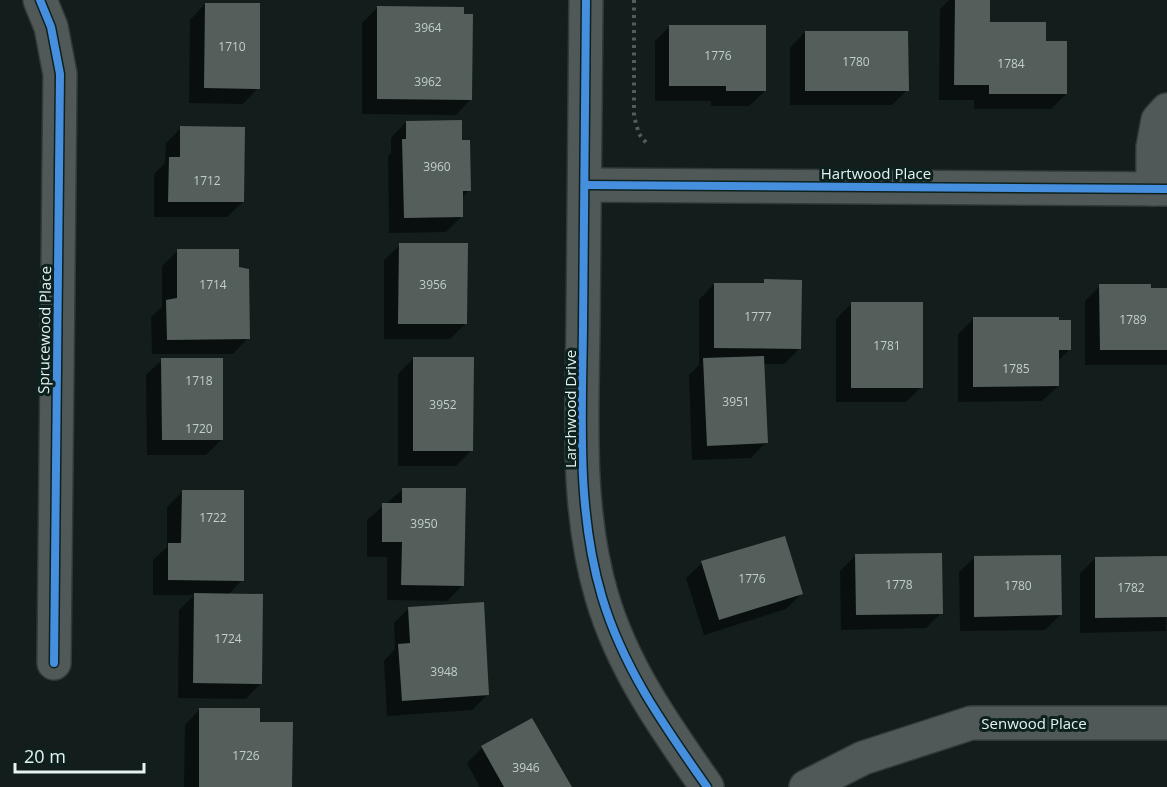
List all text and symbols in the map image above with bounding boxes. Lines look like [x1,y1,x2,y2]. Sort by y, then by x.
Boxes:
house number: 3964 [414,19,442,36]
house number: 1710 [218,38,246,55]
house number: 1776 [704,47,732,64]
house number: 1780 [842,53,870,70]
house number: 1784 [997,55,1025,72]
house number: 3962 [414,73,442,90]
house number: 3960 [423,158,451,175]
street label: Hartwood Place [821,163,931,183]
house number: 1712 [193,172,221,189]
street label: Sprucewood Place [33,266,55,394]
house number: 1714 [199,276,227,293]
house number: 3956 [419,276,447,293]
house number: 1777 [744,308,772,325]
house number: 1789 [1119,311,1147,328]
house number: 1781 [873,337,901,354]
street label: Larchwood Drive [560,350,580,468]
house number: 1785 [1002,360,1030,377]
house number: 1718 [185,372,213,389]
house number: 3951 [722,393,750,410]
house number: 3952 [429,396,457,413]
house number: 1720 [185,420,213,437]
house number: 1722 [199,509,227,526]
house number: 3950 [410,515,438,532]
house number: 1776 [738,570,766,587]
house number: 1778 [885,576,913,593]
house number: 1780 [1004,577,1032,594]
house number: 1782 [1117,579,1145,596]
house number: 1724 [214,630,242,647]
house number: 3948 [430,663,458,680]
street label: Senwood Place [981,713,1087,733]
scale bar [15,736,144,774]
text: 20 m [24,744,66,768]
house number: 1726 [232,747,260,764]
house number: 3946 [512,759,540,776]

